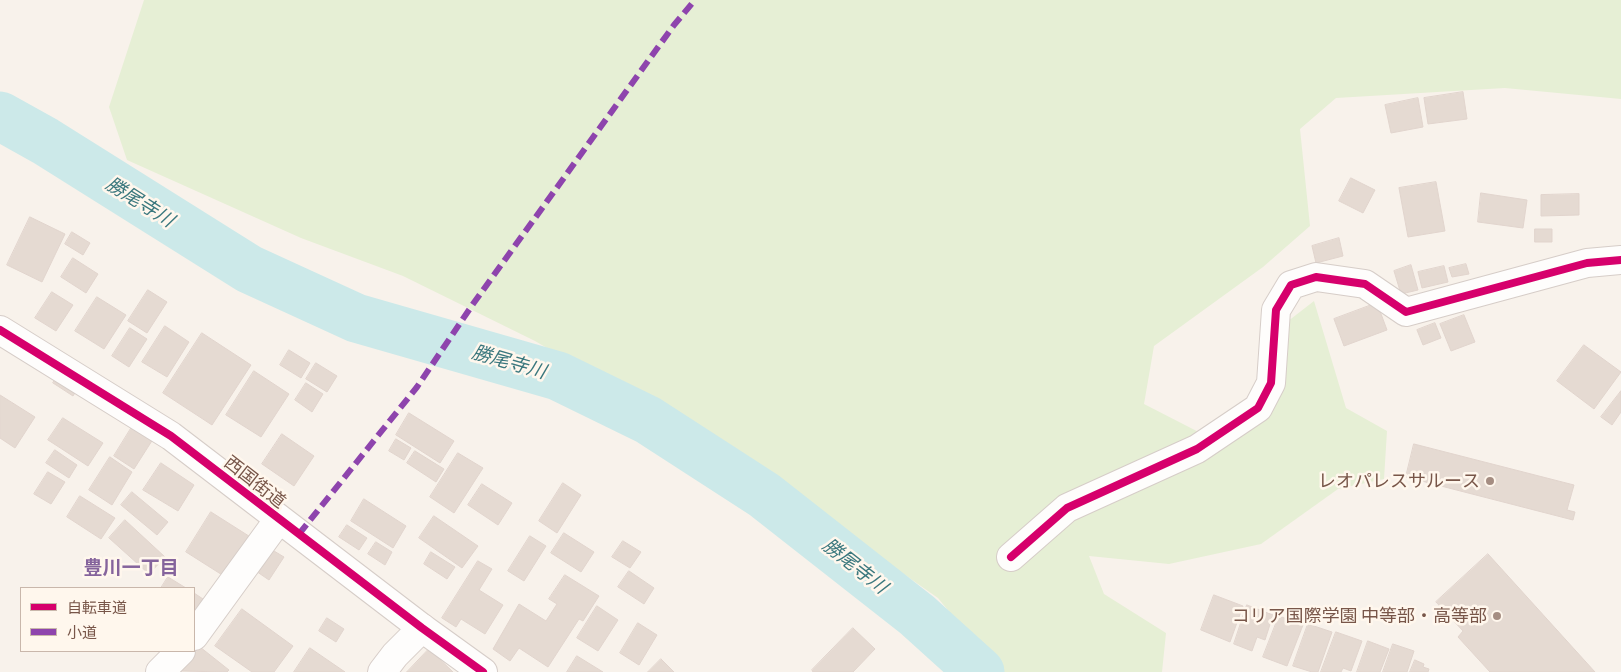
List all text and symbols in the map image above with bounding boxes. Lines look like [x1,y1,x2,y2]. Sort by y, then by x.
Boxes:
water label: 勝尾寺川 [102,172,178,232]
water label: 勝尾寺川 [469,341,549,383]
street label: 西国街道 [220,451,290,513]
place label: レオパレスサルース [1318,470,1480,492]
marker: レオパレスサルース [1484,475,1496,487]
water label: 勝尾寺川 [818,534,892,598]
district label: 豊川一丁目 [84,557,178,579]
legend [20,587,195,652]
text: 自転車道 [67,598,127,616]
place label: コリア国際学園 中等部・高等部 [1232,605,1487,627]
marker: コリア国際学園 中等部・高等部 [1491,610,1503,622]
text: 小道 [67,623,97,641]

